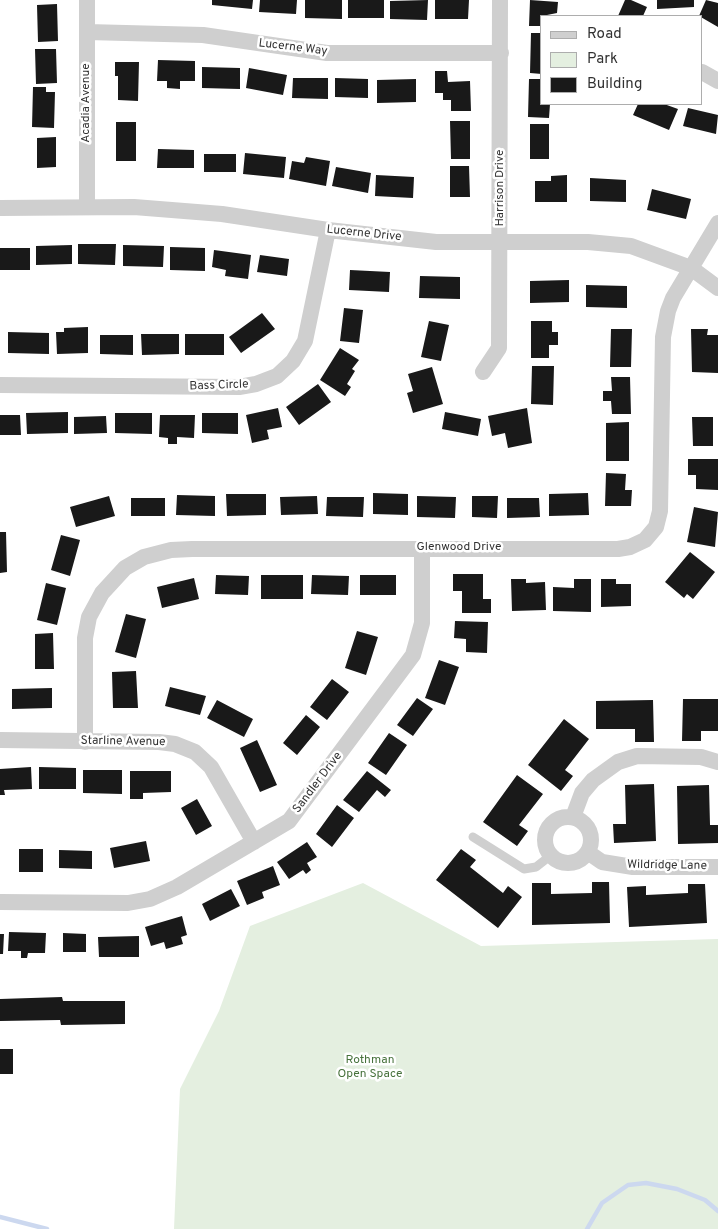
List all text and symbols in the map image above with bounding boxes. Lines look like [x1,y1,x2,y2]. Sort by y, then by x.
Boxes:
legend [540,15,703,105]
text: Road [587,25,622,44]
street label: Lucerne Way [258,37,328,59]
text: Park [587,50,618,69]
street label: Acadia Avenue [80,63,94,143]
text: Building [587,75,642,94]
street label: Harrison Drive [494,150,508,226]
street label: Lucerne Drive [326,223,402,245]
street label: Bass Circle [189,378,249,394]
street label: Glenwood Drive [417,541,501,555]
street label: Starline Avenue [80,734,166,750]
street label: Sandler Drive [290,750,346,816]
street label: Wildridge Lane [627,858,707,874]
park label: Rothman Open Space [337,1054,403,1082]

